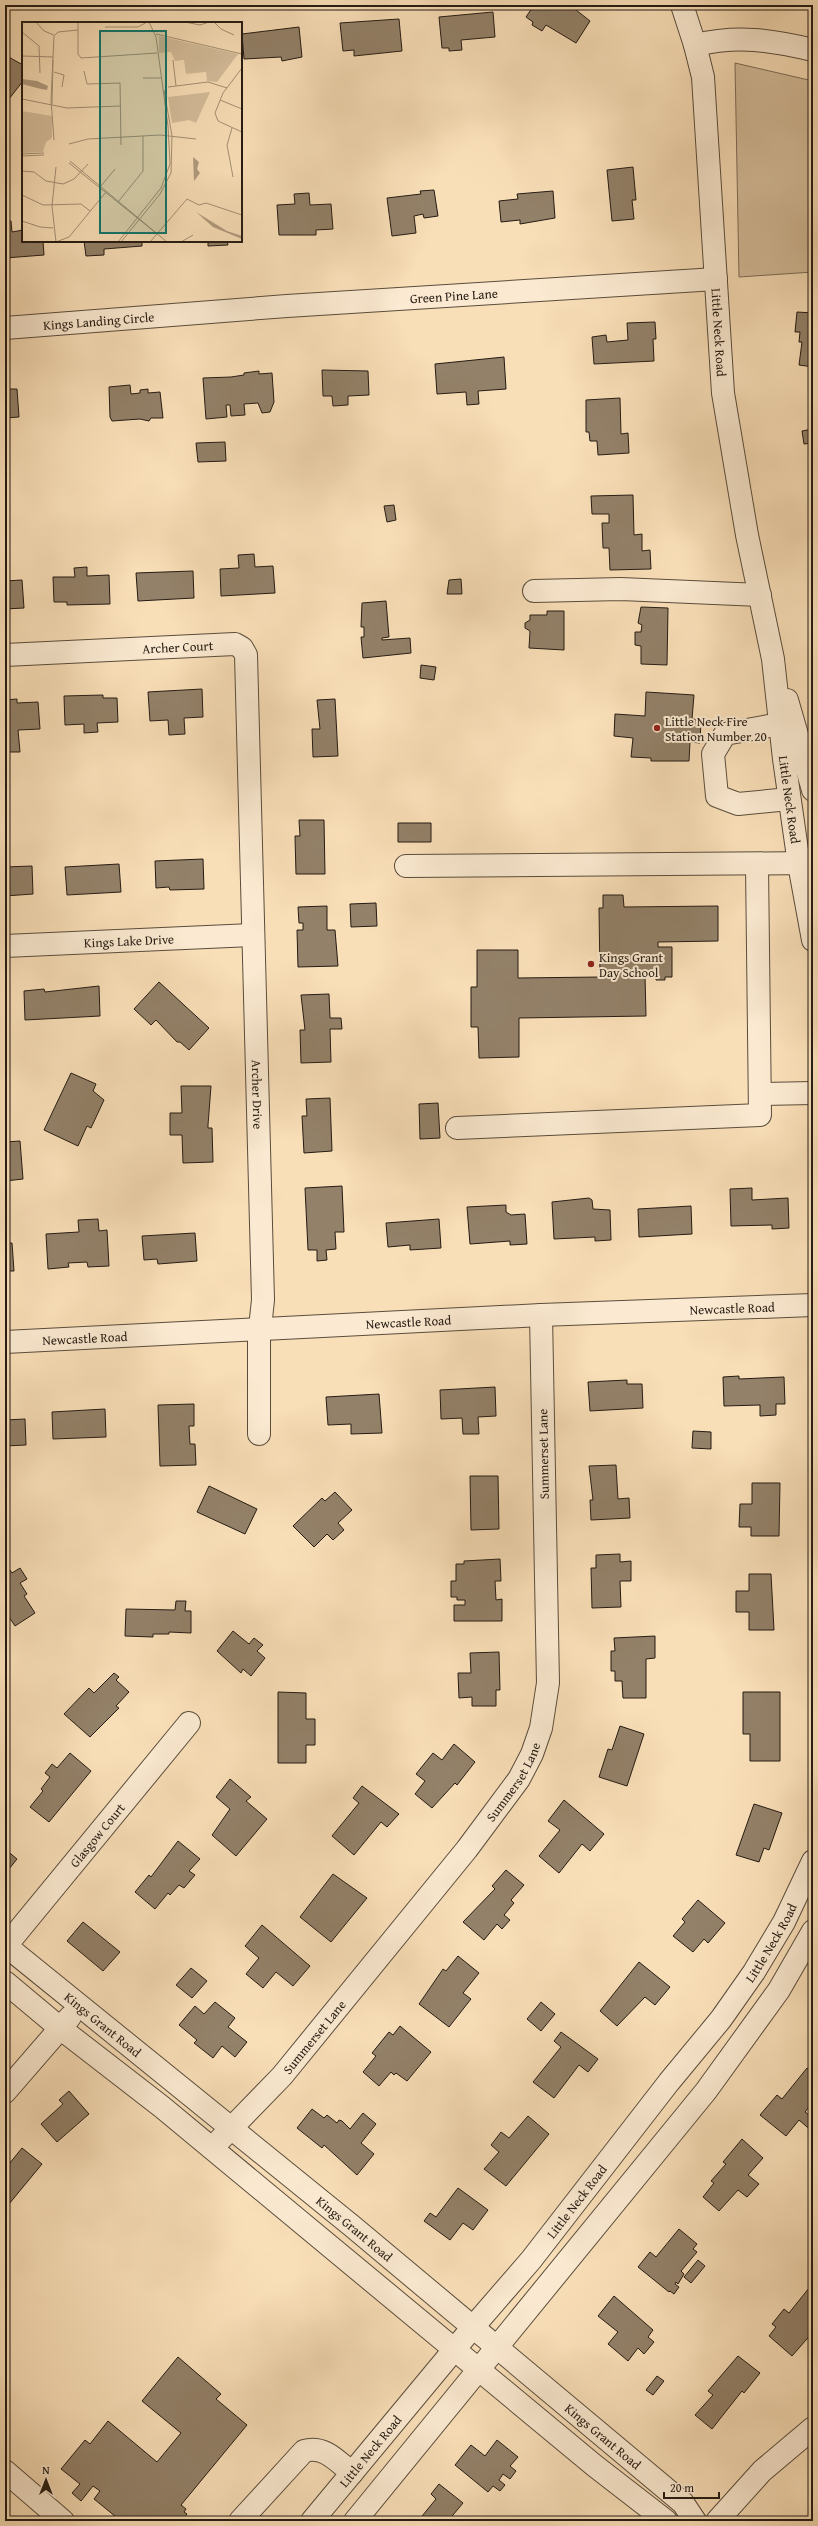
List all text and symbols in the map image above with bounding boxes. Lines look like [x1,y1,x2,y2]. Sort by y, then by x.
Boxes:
inset map [22,22,242,242]
street label: Green Pine Lane [409,284,498,308]
street label: Little Neck Road [706,288,731,377]
street label: Kings Landing Circle [42,307,155,335]
street label: Archer Court [142,636,214,658]
place label: Little Neck Fire Station Number 20 [665,712,767,746]
marker: Little Neck Fire Station Number 20 [652,723,662,733]
street label: Little Neck Road [774,755,805,845]
street label: Kings Lake Drive [83,929,174,952]
place label: Kings Grant Day School [599,948,663,982]
marker: Kings Grant Day School [586,959,596,969]
street label: Archer Drive [247,1059,267,1129]
street label: Newcastle Road [689,1297,775,1320]
street label: Newcastle Road [365,1311,452,1334]
street label: Newcastle Road [42,1327,128,1350]
street label: Summerset Lane [533,1408,554,1499]
street label: Summerset Lane [481,1740,545,1826]
street label: Glasgow Court [65,1799,130,1872]
street label: Little Neck Road [741,1900,802,1986]
street label: Kings Grant Road [60,1988,145,2062]
street label: Summerset Lane [278,1996,350,2078]
street label: Little Neck Road [542,2161,612,2242]
street label: Kings Grant Road [312,2192,397,2266]
street label: Kings Grant Road [561,2399,645,2474]
street label: Little Neck Road [335,2411,406,2492]
north arrow [26,2460,66,2500]
text: N [42,2462,50,2478]
scale bar [664,2474,719,2500]
text: 20 m [670,2479,694,2496]

